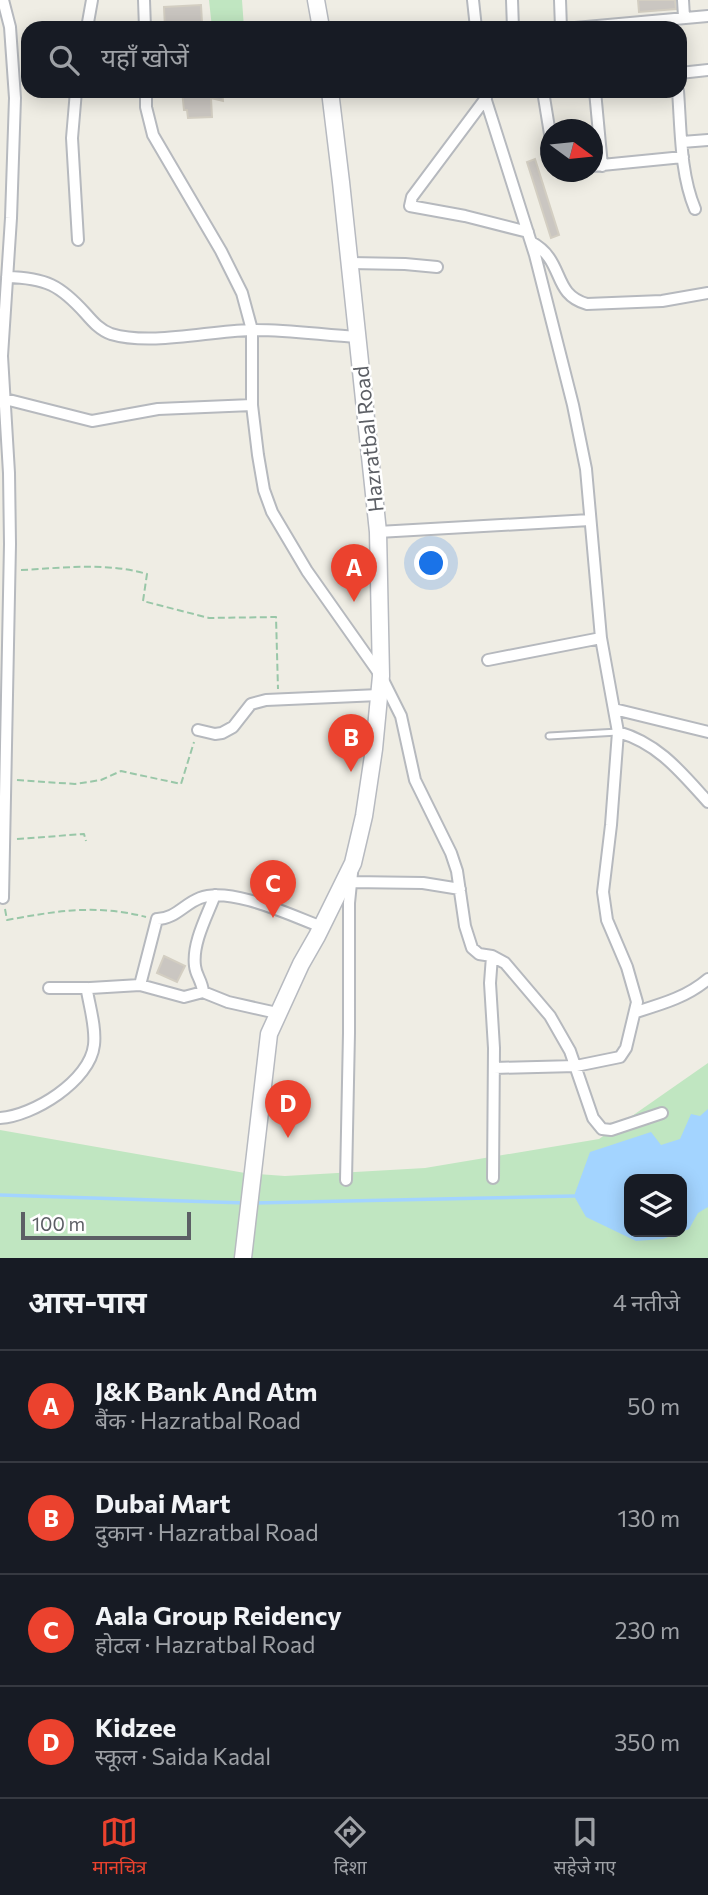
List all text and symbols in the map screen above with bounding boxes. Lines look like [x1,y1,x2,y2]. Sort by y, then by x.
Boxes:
search box [21,21,687,98]
icon: search [45,41,83,79]
text: यहाँ खोजें [101,41,189,72]
north arrow [540,119,603,182]
street label: Hazratbal Road [347,365,388,513]
pin: A [331,544,377,602]
your location [414,546,448,580]
pin: B [328,714,374,772]
pin: C [250,860,296,918]
pin: D [265,1080,311,1138]
map controls [624,1174,687,1237]
button: layers [624,1174,687,1237]
scale bar [21,1209,191,1241]
text: 100 m [32,1212,85,1235]
text: आस-पास [28,1282,147,1319]
text: 4 नतीजे [613,1288,680,1316]
text: J&K Bank And Atm [95,1375,317,1406]
text: A [43,1392,59,1420]
text: 50 m [627,1392,680,1420]
text: बैंक · Hazratbal Road [95,1406,301,1434]
text: Dubai Mart [95,1487,230,1518]
text: B [43,1504,59,1532]
text: 130 m [618,1504,680,1532]
text: दुकान · Hazratbal Road [95,1518,319,1546]
text: Aala Group Reidency [95,1599,342,1630]
text: C [43,1616,59,1644]
text: 230 m [615,1616,680,1644]
text: होटल · Hazratbal Road [95,1630,315,1658]
text: Kidzee [95,1711,176,1742]
text: D [43,1728,59,1756]
text: 350 m [614,1728,680,1756]
text: स्कूल · Saida Kadal [95,1742,271,1770]
tab: मानचित्र [92,1813,147,1882]
tab: दिशा [331,1813,369,1882]
tab: सहेजे गए [554,1813,616,1882]

